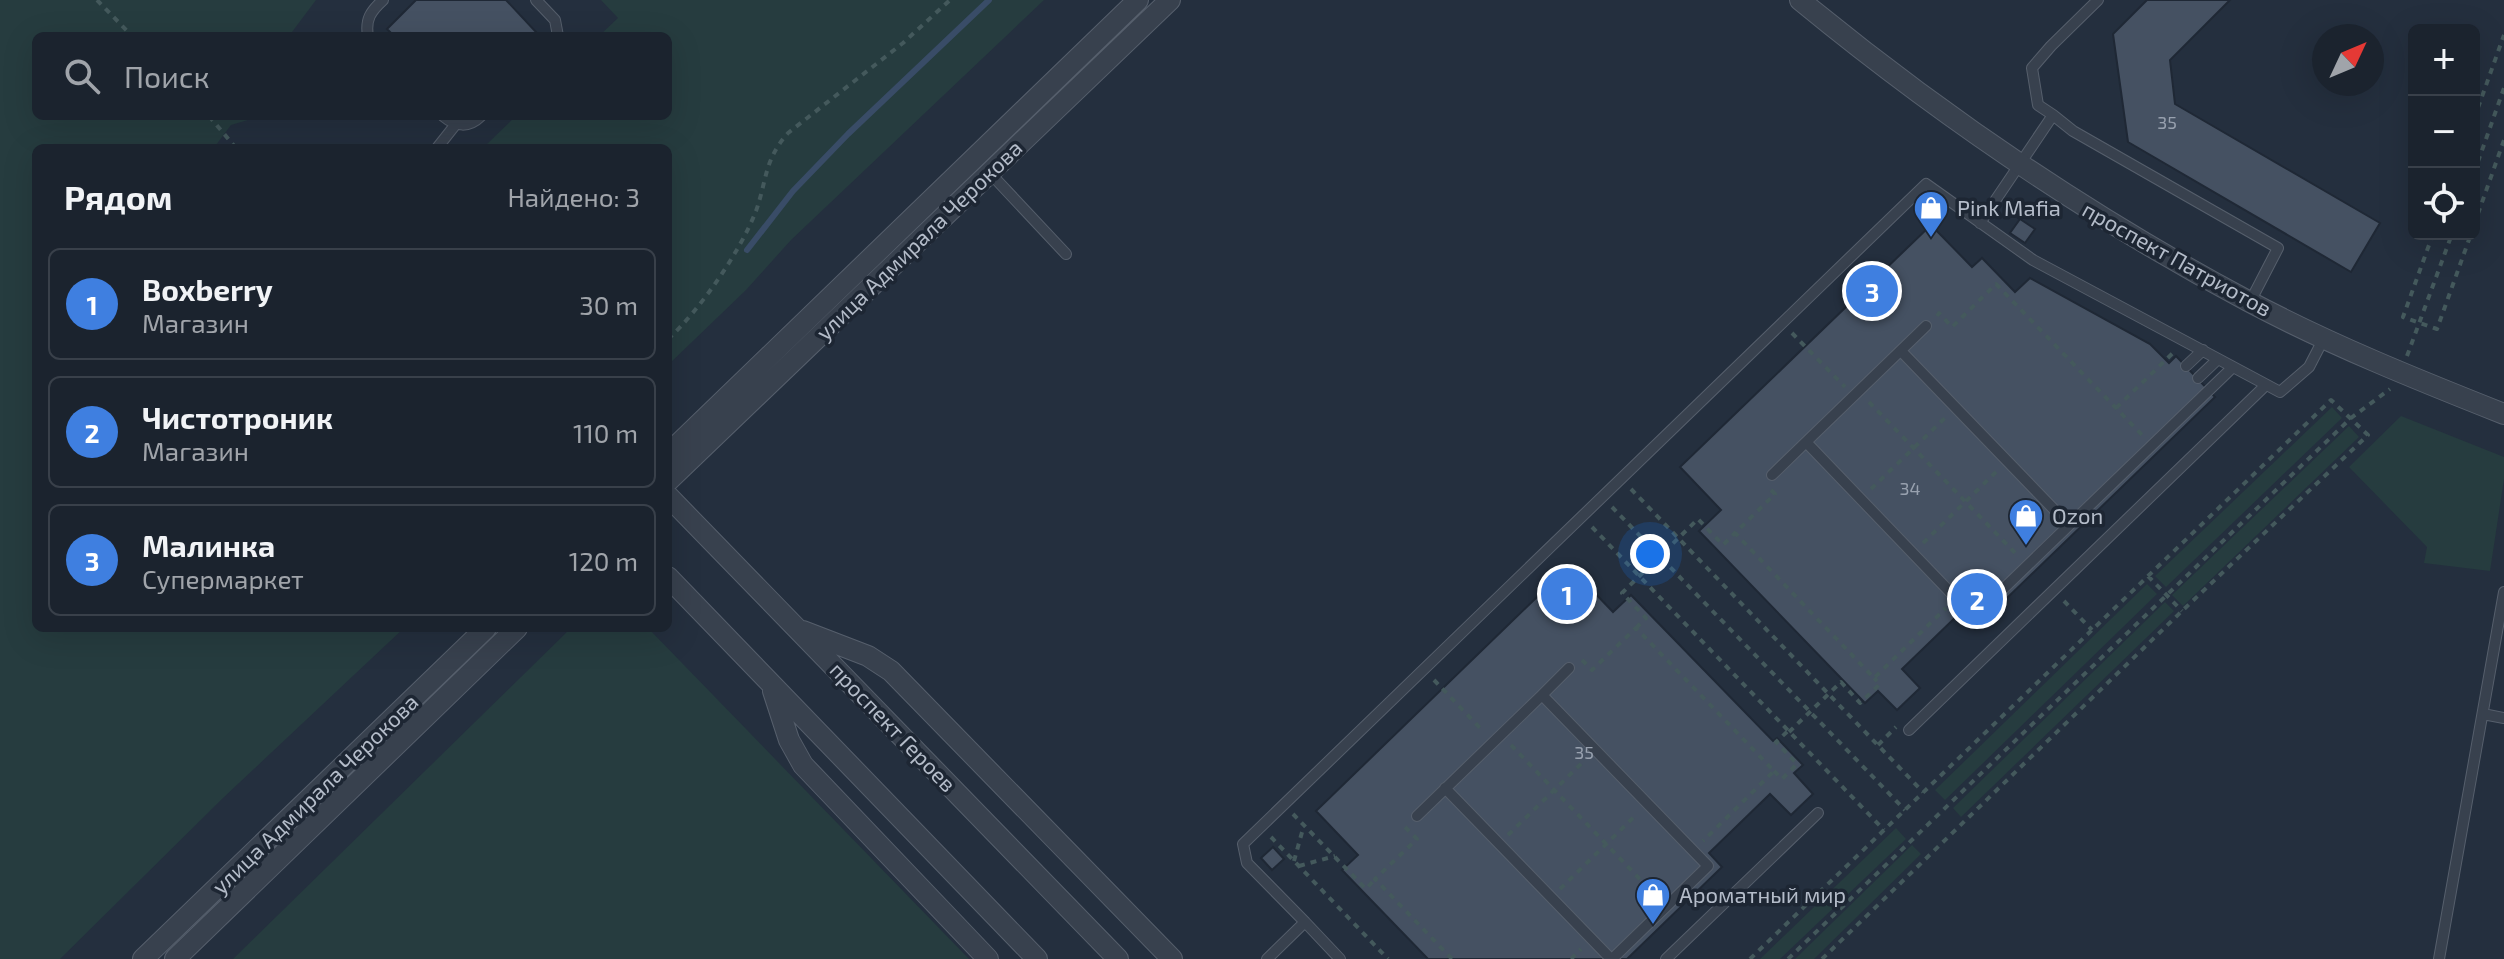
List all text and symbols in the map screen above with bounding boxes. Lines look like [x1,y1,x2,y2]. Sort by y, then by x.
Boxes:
north arrow [2312,24,2384,96]
map controls [2408,24,2480,240]
button: + [2408,24,2480,96]
search box [32,32,672,120]
icon: search [60,54,104,98]
text: Поиск [124,58,210,94]
button: − [2408,96,2480,168]
house number: 35 [2157,111,2177,133]
street label: улица Адмирала Черокова [810,134,1027,345]
button: locate [2408,168,2480,240]
text: Рядом [64,176,172,217]
text: Найдено: 3 [507,181,640,212]
shop icon: Pink Mafia [1912,189,1950,239]
place label: Pink Mafia [1957,194,2061,220]
street label: проспект Патриотов [2078,195,2276,321]
pin: 3 [1846,261,1898,321]
text: Boxberry [142,271,273,307]
text: 1 [86,289,98,320]
text: 30 m [579,289,638,320]
text: Магазин [142,307,249,338]
text: Чистотроник [142,399,333,435]
text: 2 [84,417,100,448]
text: 110 m [573,417,638,448]
text: Магазин [142,435,249,466]
house number: 34 [1899,477,1921,499]
shop icon: Ozon [2007,497,2045,547]
place label: Ozon [2052,502,2103,528]
text: Малинка [142,527,275,563]
your location [1630,534,1670,574]
text: 3 [85,545,99,576]
text: 120 m [569,545,638,576]
text: Супермаркет [142,563,304,594]
pin: 1 [1541,564,1593,624]
pin: 2 [1951,569,2003,629]
street label: проспект Героев [825,656,962,797]
street label: улица Адмирала Черокова [206,688,423,899]
house number: 35 [1574,741,1594,763]
shop icon: Ароматный мир [1634,876,1672,926]
place label: Ароматный мир [1679,881,1846,907]

